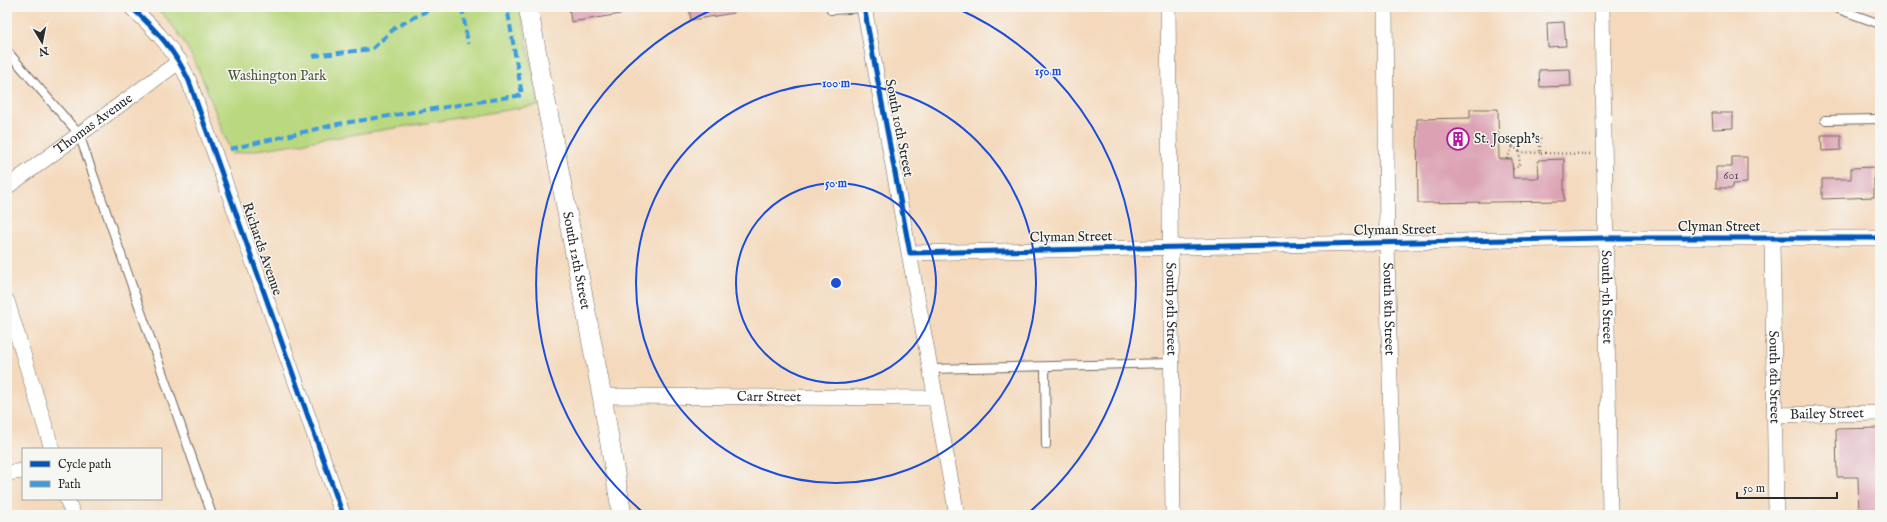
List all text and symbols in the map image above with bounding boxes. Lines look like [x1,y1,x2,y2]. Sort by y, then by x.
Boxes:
north arrow [22,22,62,62]
text: N [37,43,50,59]
text: 150 m [1035,64,1062,79]
park label: Washington Park [227,67,327,85]
text: 100 m [822,76,851,91]
street label: South 10th Street [881,78,917,179]
street label: Thomas Avenue [51,89,137,159]
building icon: St. Joseph's [1445,126,1471,152]
place label: St. Joseph's [1474,130,1540,148]
house number: 601 [1723,168,1739,183]
text: 50 m [825,176,848,191]
street label: Richards Avenue [238,200,287,298]
street label: South 12th Street [558,210,594,311]
street label: Clyman Street [1678,218,1761,236]
street label: Clyman Street [1353,220,1437,240]
street label: Clyman Street [1029,227,1113,247]
street label: South 7th Street [1597,250,1616,344]
street label: South 9th Street [1162,262,1180,356]
street label: South 8th Street [1378,262,1398,356]
centre of rings [829,276,843,290]
street label: South 6th Street [1764,330,1784,424]
street label: Carr Street [737,388,801,406]
street label: Bailey Street [1790,404,1864,424]
legend [22,448,162,500]
text: Cycle path [58,457,112,473]
scale bar [1737,474,1837,500]
text: Path [58,477,81,492]
text: 50 m [1743,481,1765,496]

